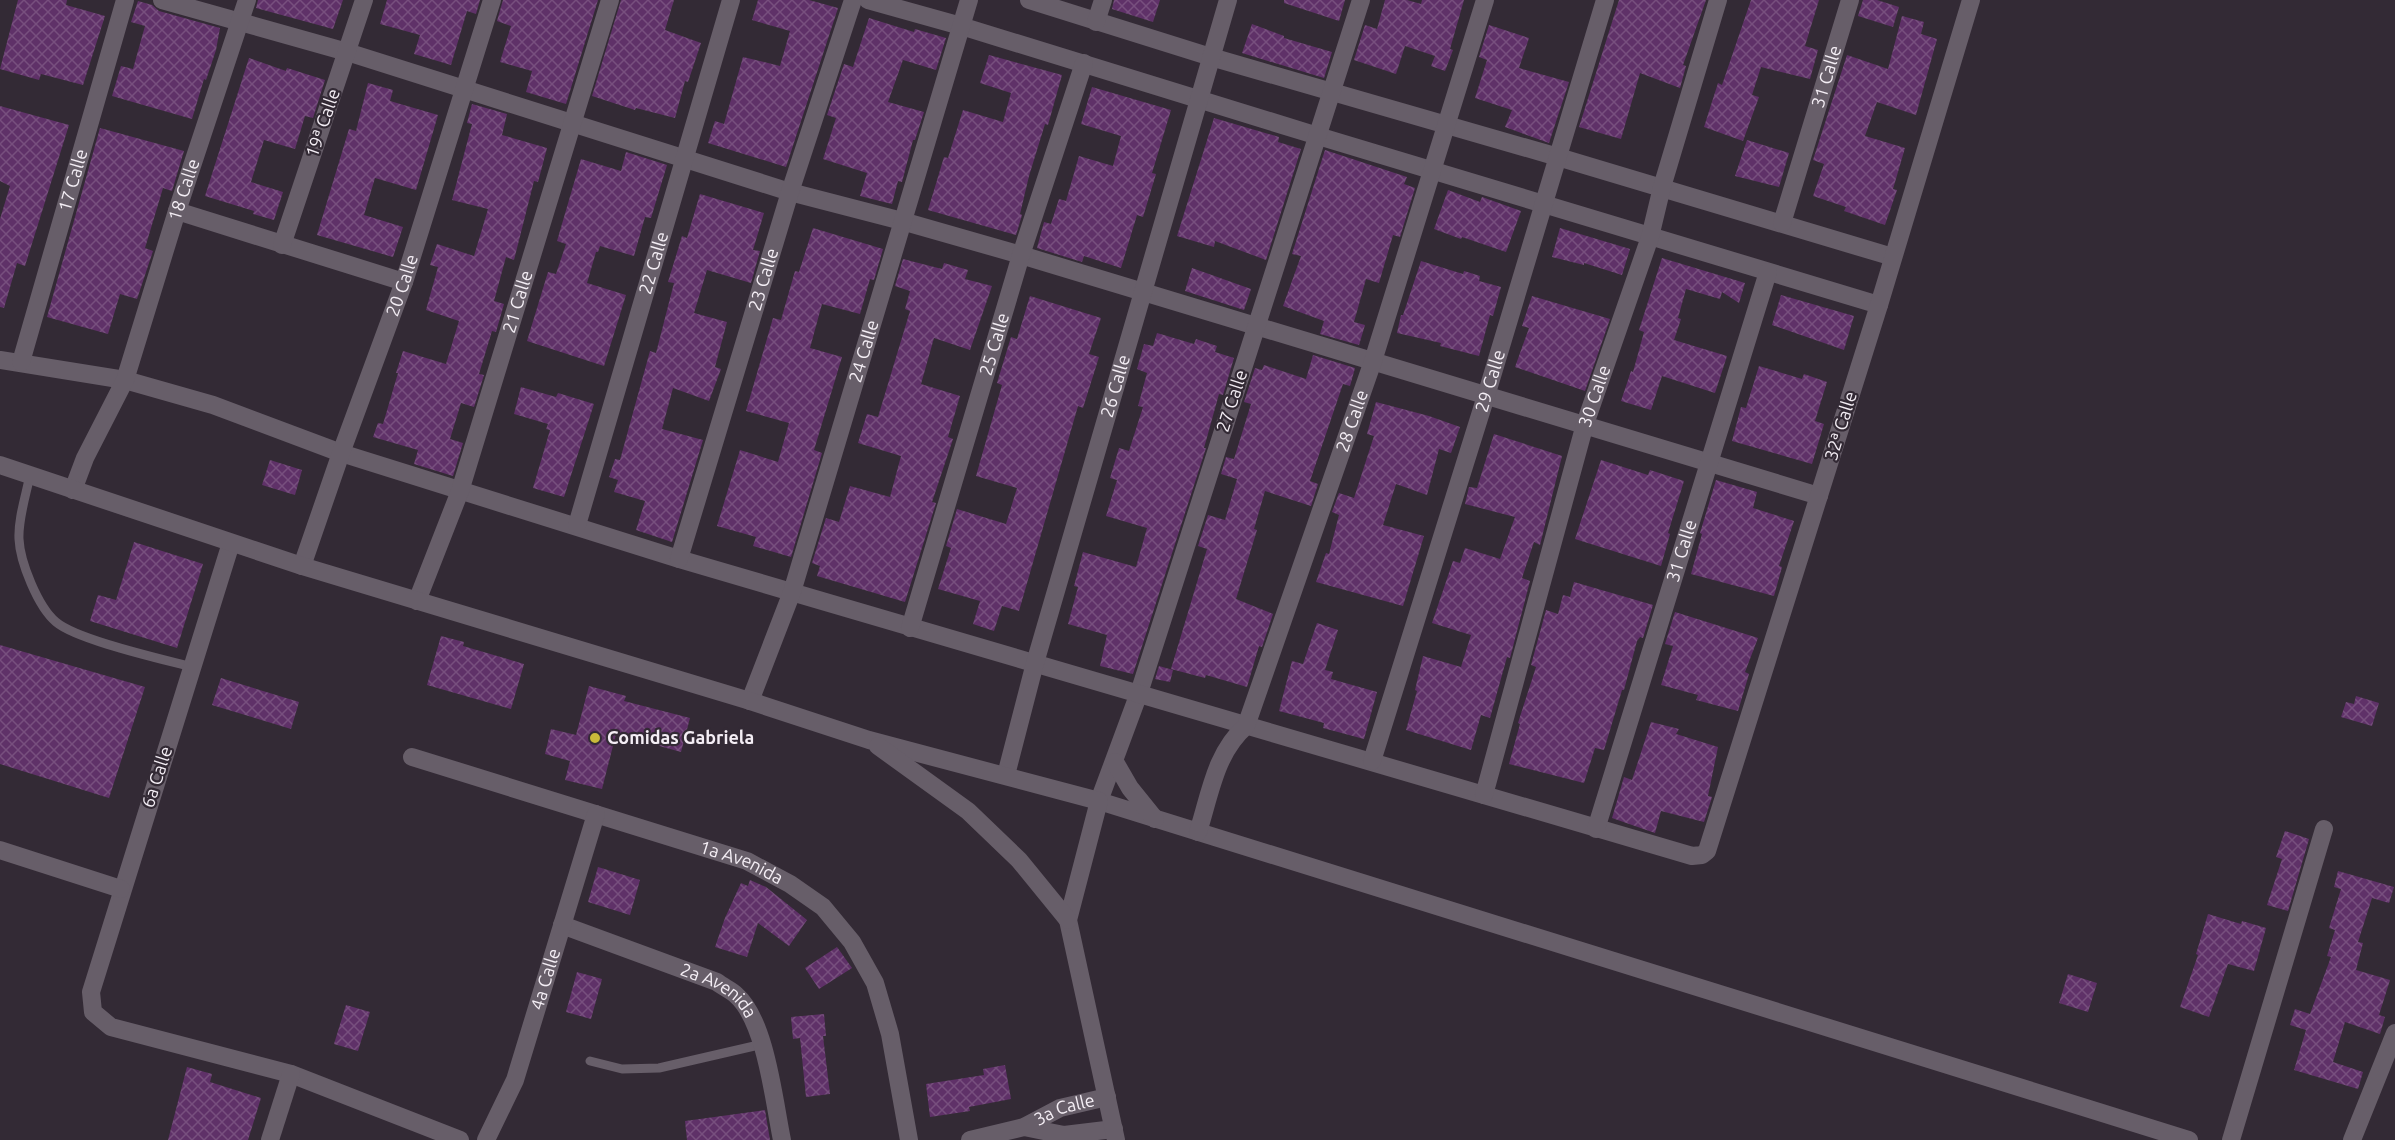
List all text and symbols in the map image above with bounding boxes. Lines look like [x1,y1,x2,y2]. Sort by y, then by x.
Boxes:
street label: 31 Calle [1807,43,1845,110]
street label: 19ª Calle [301,86,343,160]
street label: 17 Calle [54,146,91,214]
street label: 18 Calle [164,156,203,223]
street label: 22 Calle [634,229,672,296]
street label: 23 Calle [744,246,781,313]
street label: 20 Calle [381,252,421,319]
street label: 21 Calle [498,268,536,335]
street label: 25 Calle [975,310,1012,378]
street label: 24 Calle [844,317,882,385]
street label: 29 Calle [1471,347,1508,414]
street label: 26 Calle [1096,352,1133,419]
street label: 30 Calle [1574,362,1614,429]
street label: 27 Calle [1212,367,1250,434]
street label: 28 Calle [1331,387,1371,454]
street label: 32ª Calle [1820,389,1860,463]
street label: 31 Calle [1662,517,1700,584]
place label: Comidas Gabriela [607,727,754,747]
marker: Comidas Gabriela [588,731,602,745]
street label: 6a Calle [137,744,175,810]
street label: 1a Avenida [698,836,787,887]
street label: 4a Calle [526,946,564,1012]
street label: 2a Avenida [678,958,761,1021]
street label: 3a Calle [1030,1089,1096,1129]

